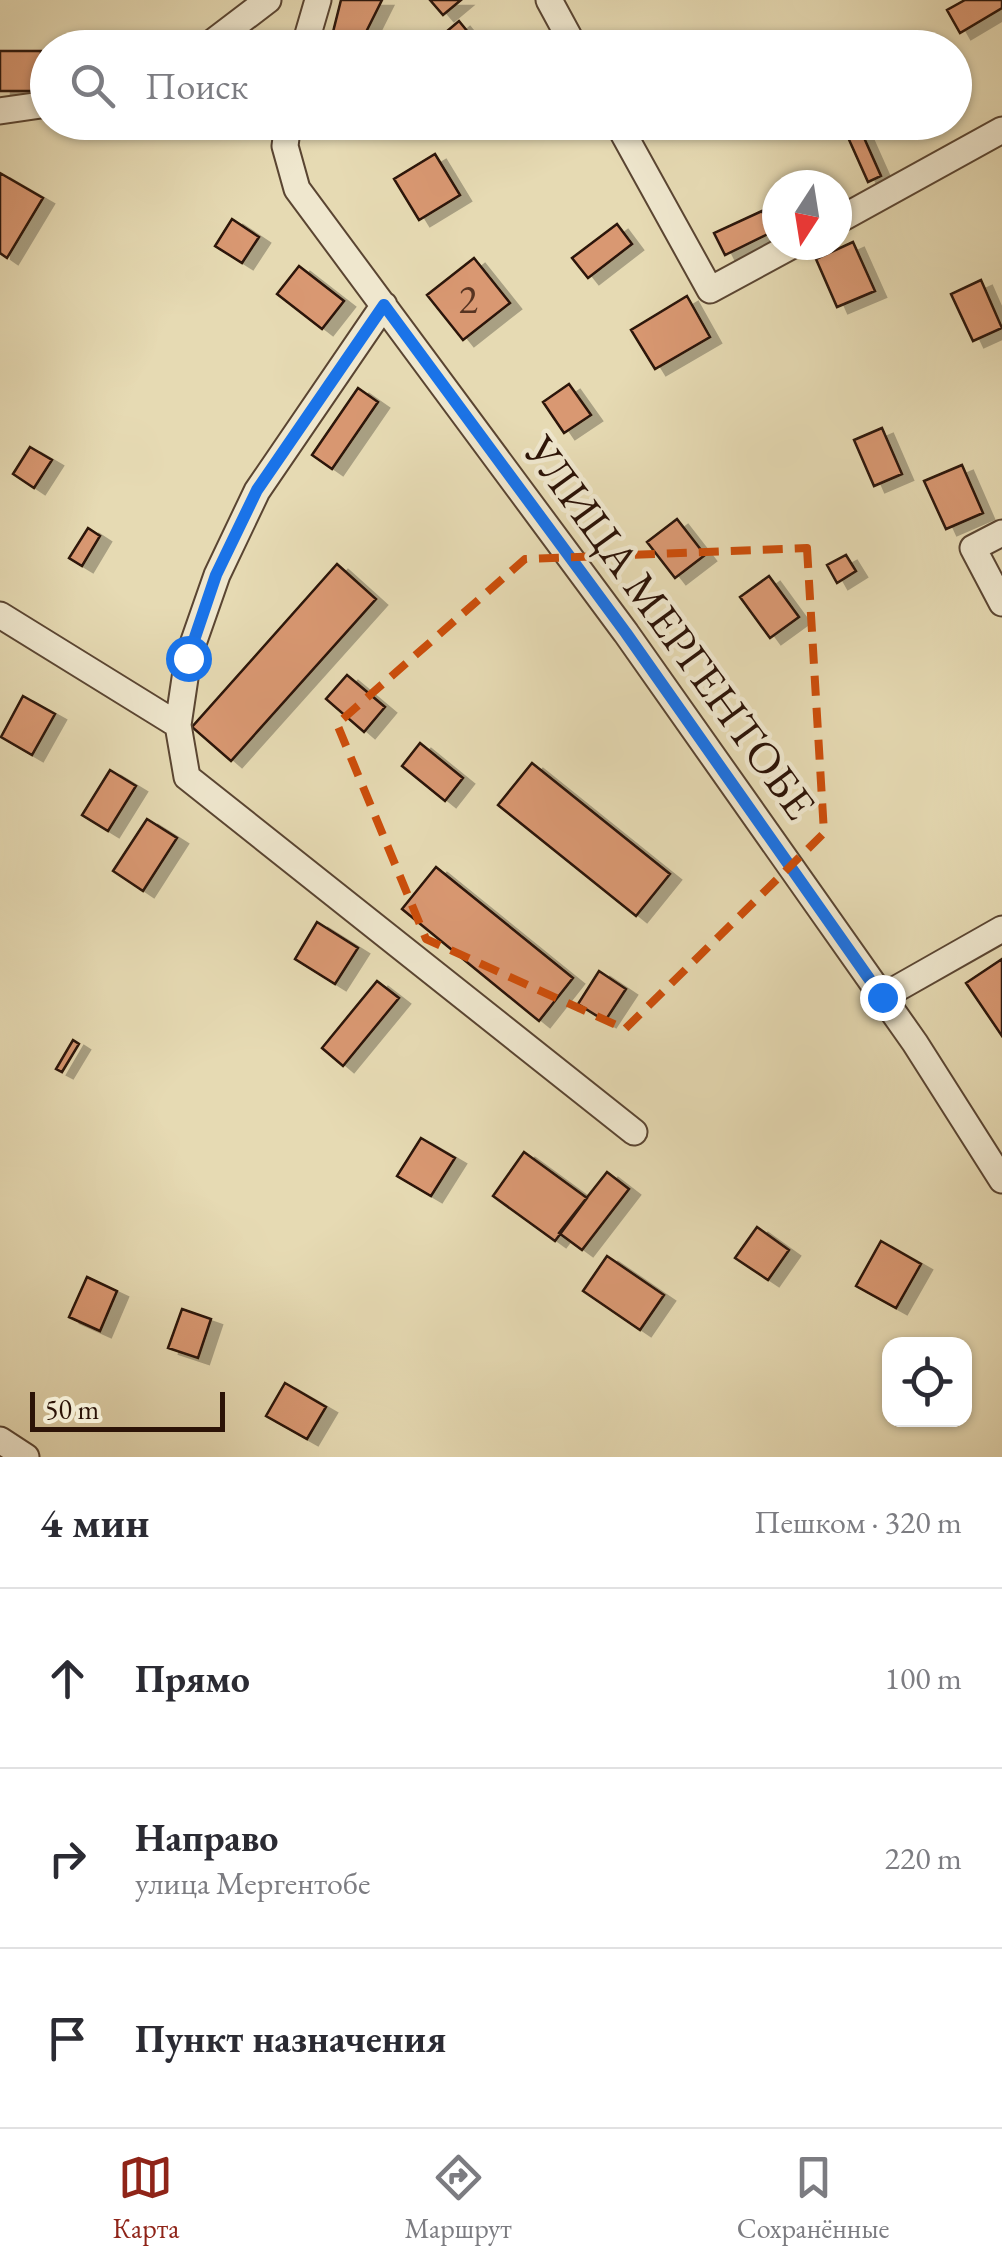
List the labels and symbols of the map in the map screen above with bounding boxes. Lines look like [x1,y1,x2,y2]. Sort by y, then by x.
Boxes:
north arrow [762,170,852,260]
house number: 2 [458,273,478,325]
street label: УЛИЦА МЕРГЕНТОБЕ [512,423,830,830]
route start [166,636,212,682]
route end [860,975,906,1021]
scale bar [30,1387,225,1432]

